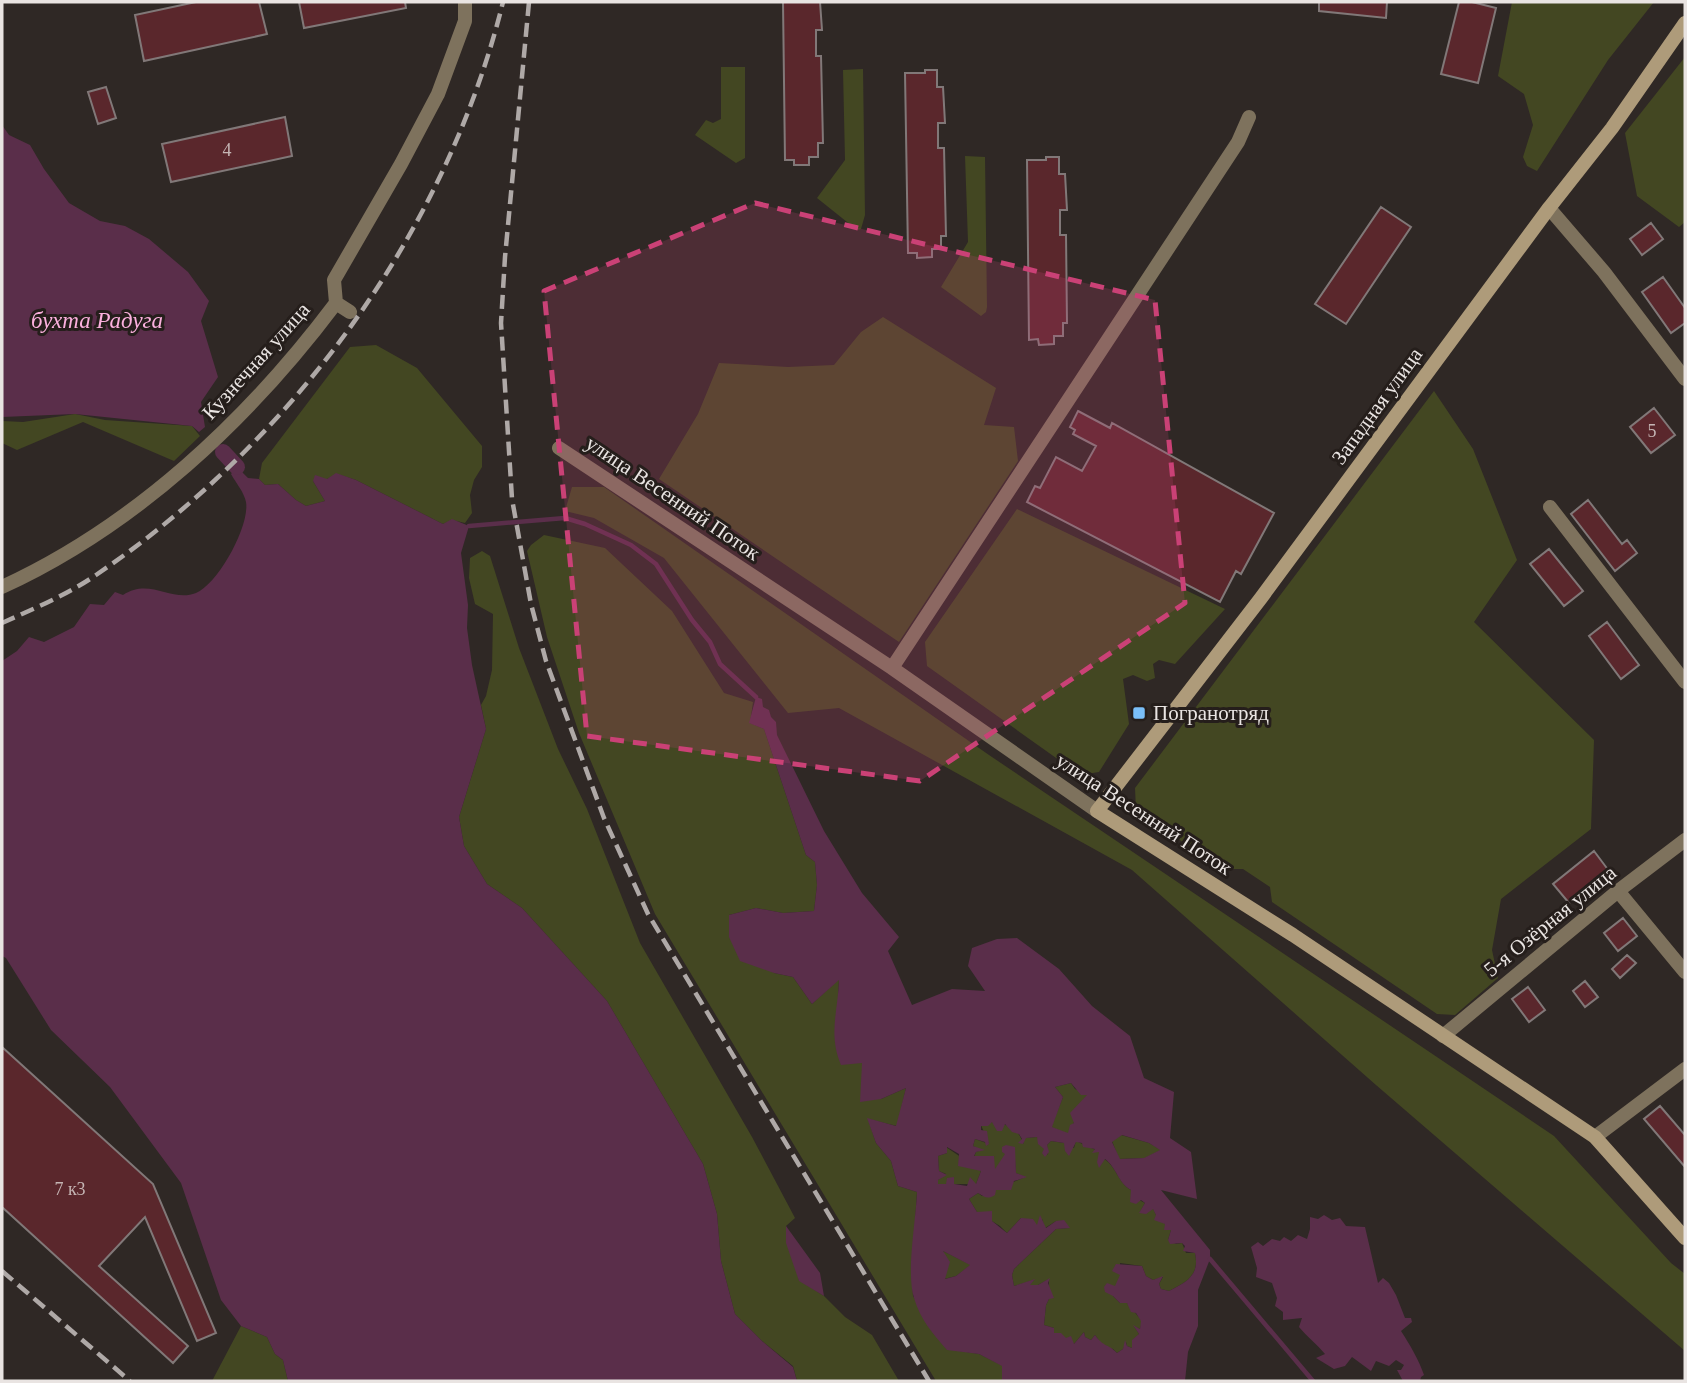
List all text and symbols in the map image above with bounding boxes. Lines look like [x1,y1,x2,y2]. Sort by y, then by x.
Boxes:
house number: 4 [223,140,232,160]
street label: Кузнечная улица [197,297,315,424]
water label: бухта Радуга [31,308,163,333]
street label: Западная улица [1327,343,1428,469]
house number: 5 [1648,421,1657,441]
street label: улица Весенний Поток [581,431,765,566]
place label: Погранотряд [1153,701,1269,725]
marker: Погранотряд [1131,705,1147,721]
street label: улица Весенний Поток [1051,748,1237,880]
street label: 5-я Озёрная улица [1479,860,1621,982]
house number: 7 к3 [54,1179,86,1199]

